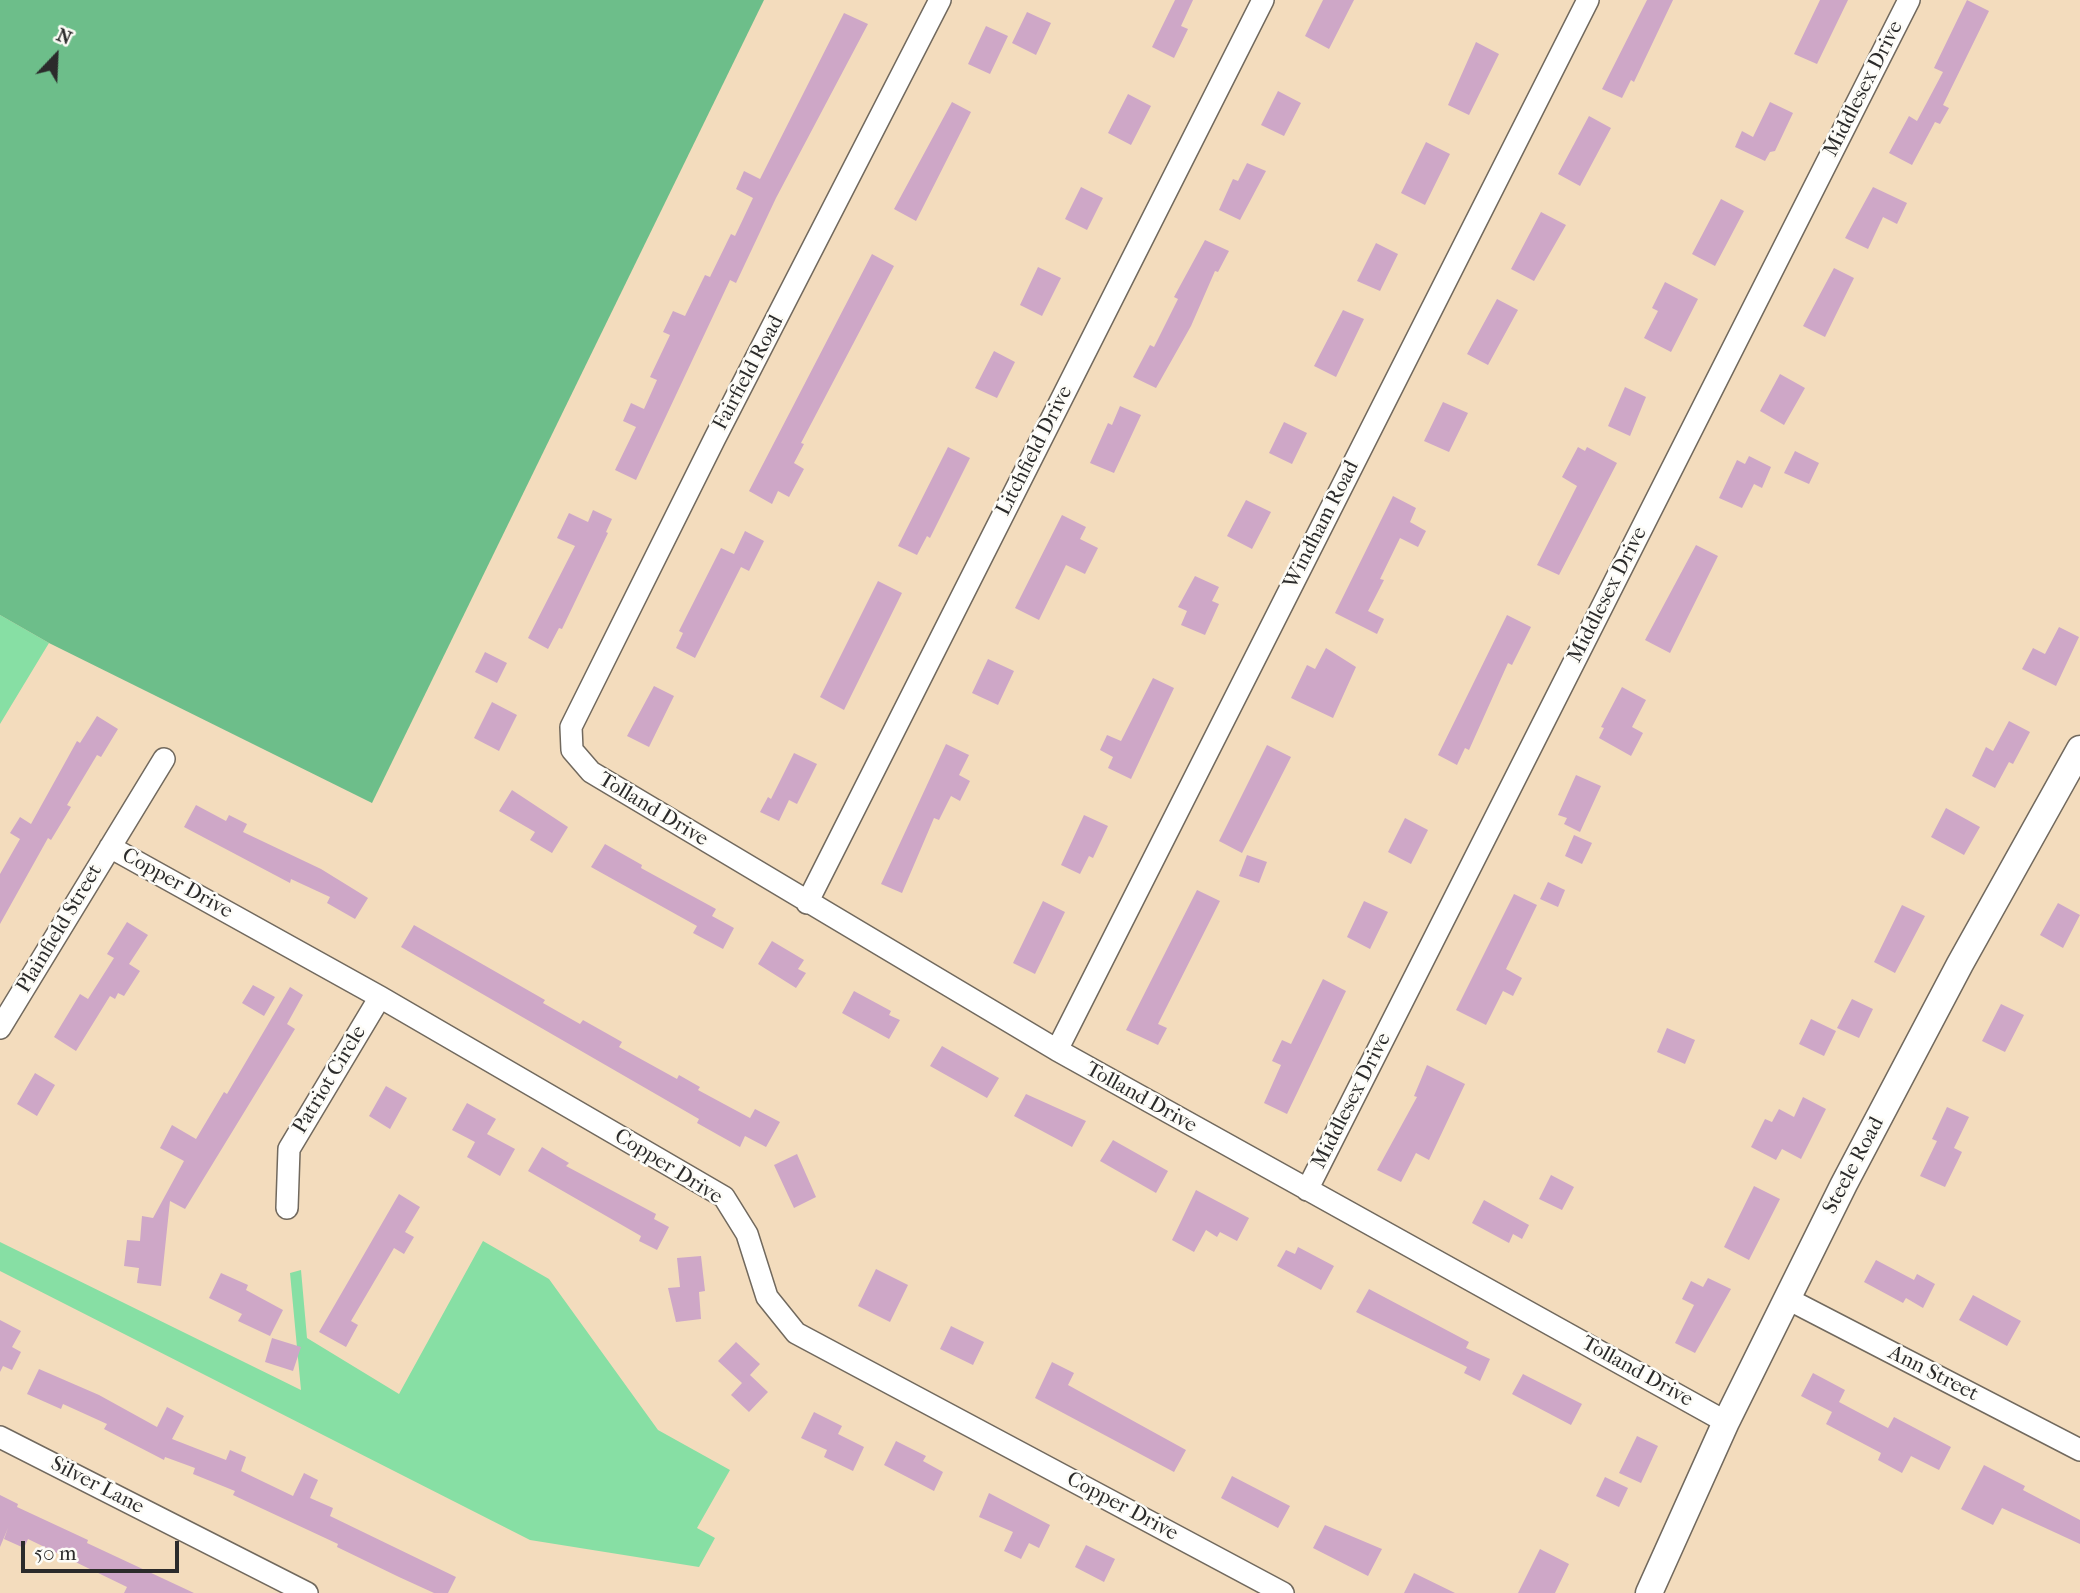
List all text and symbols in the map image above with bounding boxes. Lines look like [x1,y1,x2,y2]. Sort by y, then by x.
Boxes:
street label: Middlesex Drive [1819,17,1909,161]
north arrow [21,21,91,91]
text: N [53,24,75,50]
street label: Fairfield Road [708,311,790,435]
street label: Litchfield Drive [992,382,1078,520]
street label: Windham Road [1279,457,1365,593]
street label: Middlesex Drive [1563,523,1653,667]
street label: Tolland Drive [594,767,712,853]
street label: Copper Drive [117,843,237,925]
street label: Plainfield Street [12,860,108,998]
street label: Patriot Circle [288,1021,372,1139]
street label: Middlesex Drive [1307,1029,1397,1173]
street label: Tolland Drive [1081,1057,1201,1139]
street label: Steele Road [1818,1113,1890,1219]
street label: Copper Drive [609,1124,727,1210]
street label: Tolland Drive [1577,1331,1697,1413]
street label: Ann Street [1884,1341,1982,1407]
street label: Silver Lane [46,1452,148,1520]
street label: Copper Drive [1062,1467,1182,1547]
scale bar [24,1526,182,1570]
text: 50 m [34,1541,77,1565]

